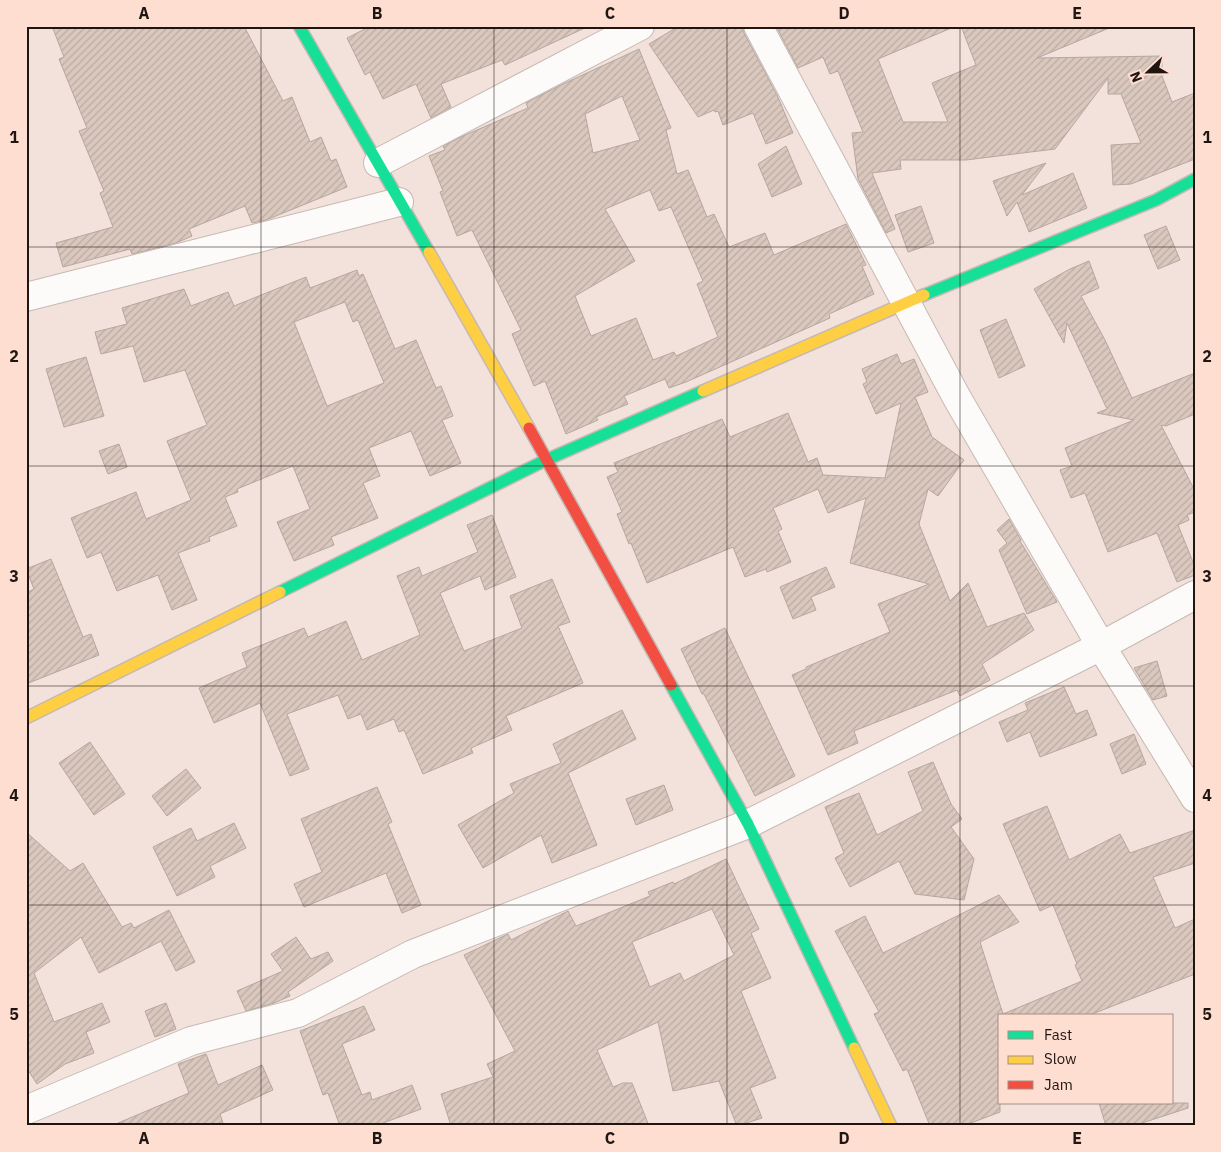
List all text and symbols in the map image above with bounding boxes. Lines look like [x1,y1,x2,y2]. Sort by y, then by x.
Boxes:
text: A [139,3,150,23]
text: B [372,3,383,23]
text: C [605,3,615,23]
text: D [838,3,850,23]
text: E [1072,3,1082,23]
north arrow [1124,48,1174,98]
text: N [1126,69,1146,85]
text: 1 [9,127,19,147]
text: 1 [1202,127,1212,147]
text: 2 [9,346,19,366]
text: 2 [1202,346,1212,366]
text: 3 [9,566,19,586]
text: 3 [1202,566,1212,586]
text: 4 [9,785,19,805]
text: 4 [1202,785,1212,805]
text: 5 [9,1004,19,1024]
text: 5 [1202,1004,1212,1024]
legend [998,1014,1174,1104]
text: Fast [1044,1025,1072,1044]
text: Slow [1044,1049,1077,1068]
text: Jam [1044,1075,1073,1094]
text: A [139,1128,150,1148]
text: B [372,1128,383,1148]
text: C [605,1128,615,1148]
text: D [838,1128,850,1148]
text: E [1072,1128,1082,1148]

